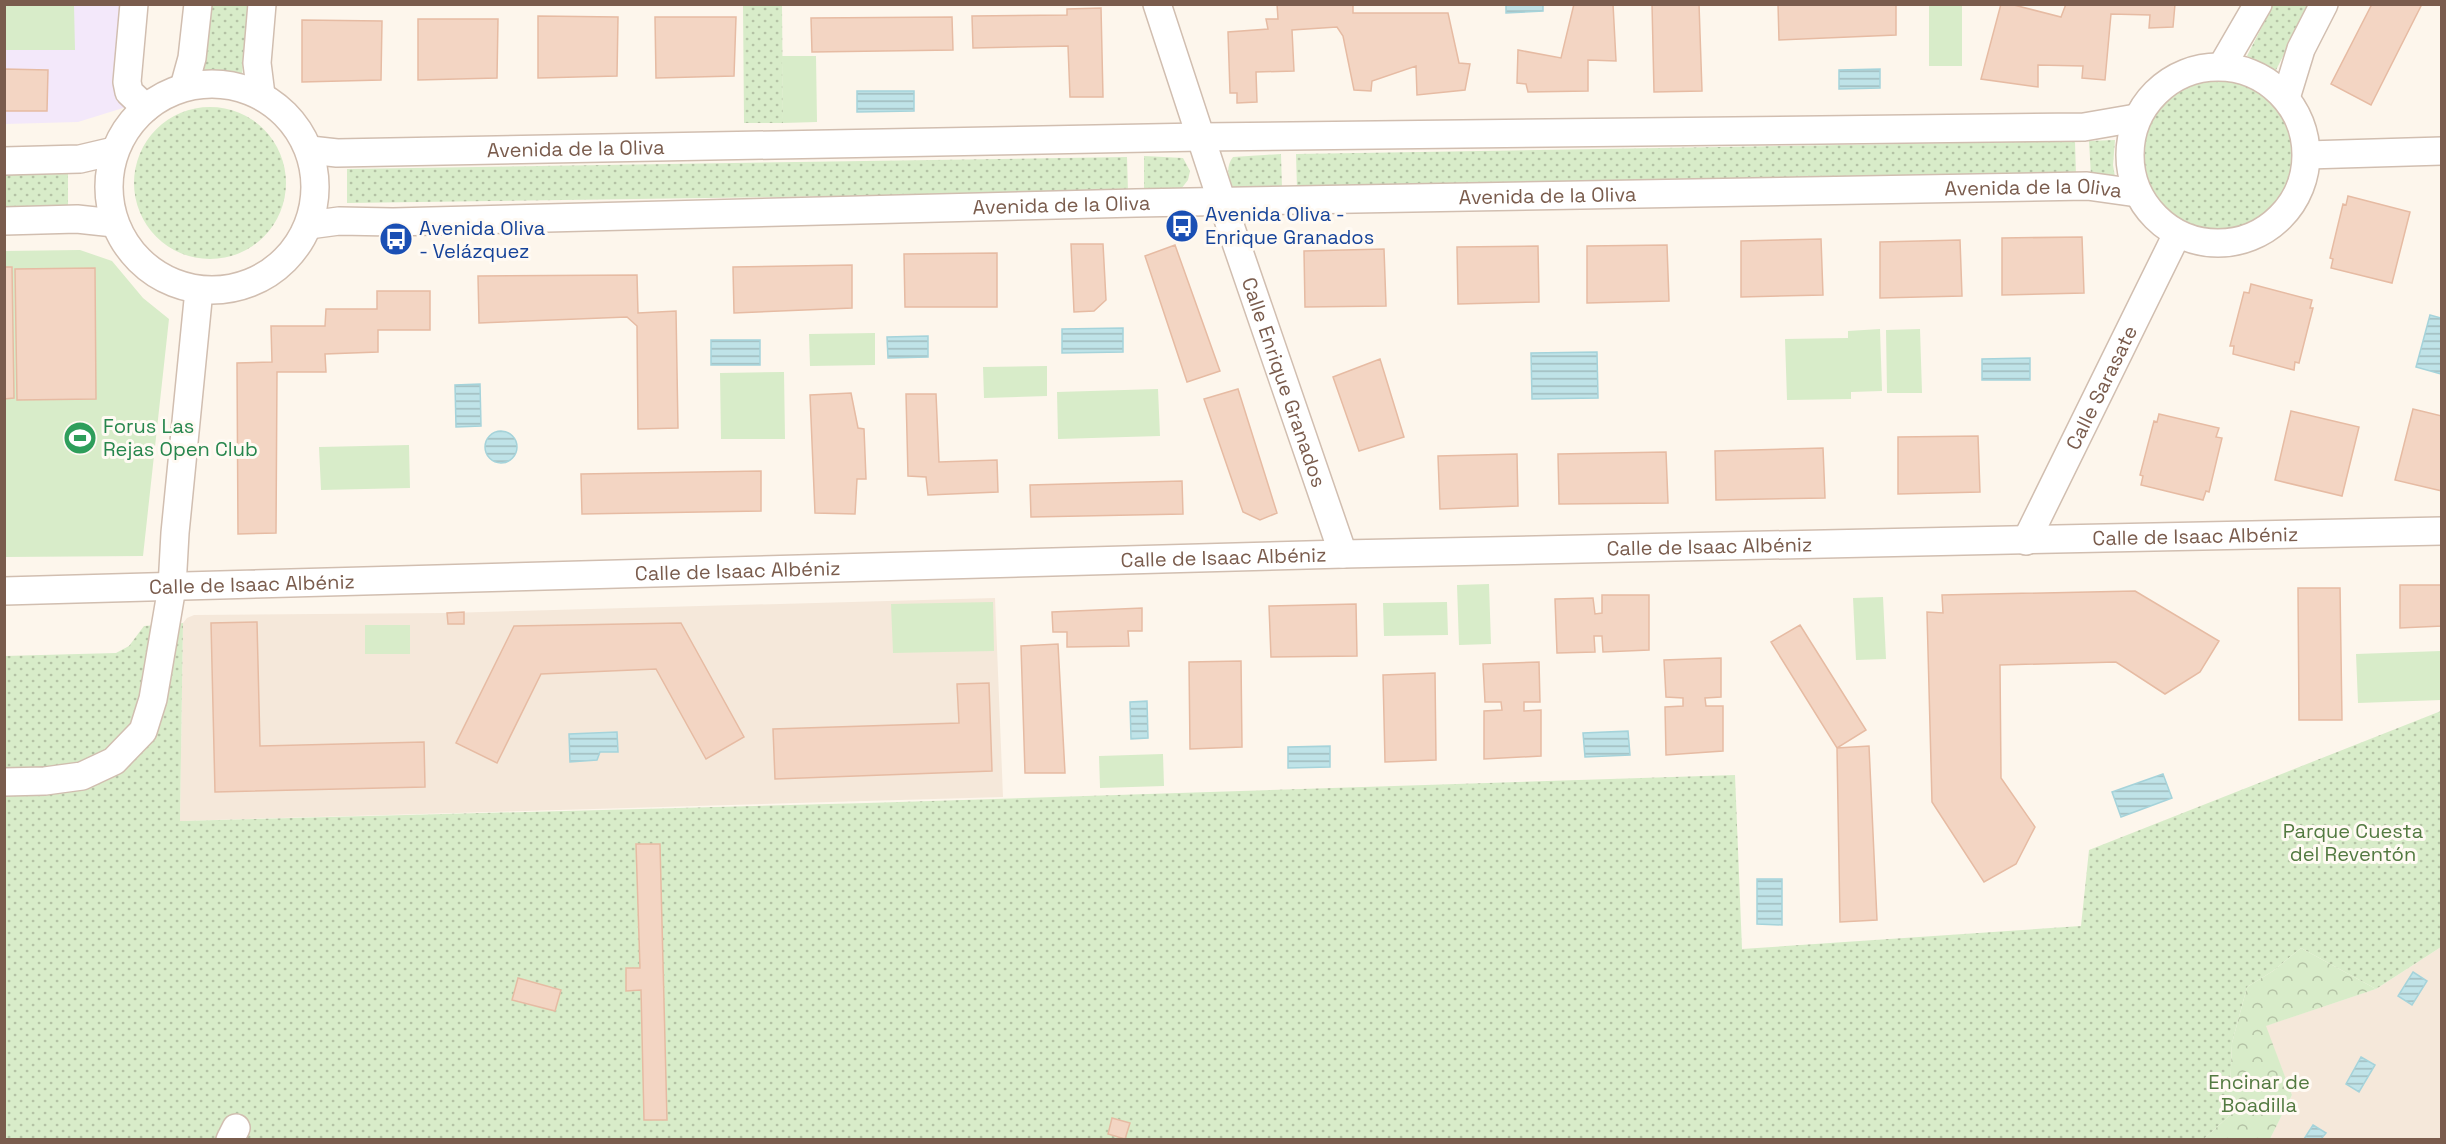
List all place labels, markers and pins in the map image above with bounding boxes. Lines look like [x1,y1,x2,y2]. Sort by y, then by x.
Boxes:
place label: Avenida Oliva - Enrique Granados [1205,201,1374,250]
bus stop icon: Avenida Oliva - Enrique Granados [1164,208,1200,244]
place label: Avenida Oliva - Velázquez [419,215,545,264]
bus stop icon: Avenida Oliva - Velázquez [378,221,414,257]
place label: Forus Las Rejas Open Club [103,413,258,462]
sports icon: Forus Las Rejas Open Club [62,420,98,456]

